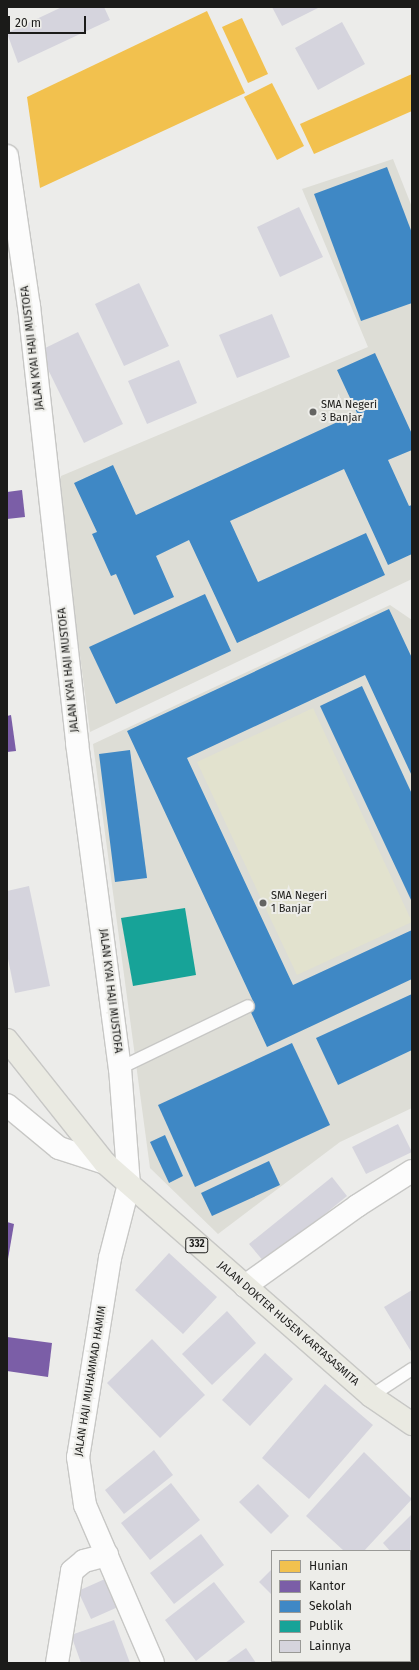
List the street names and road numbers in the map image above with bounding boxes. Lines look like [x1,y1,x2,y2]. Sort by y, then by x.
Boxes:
street label: JALAN KYAI HAJI MUSTOFA [19,285,47,411]
street label: JALAN KYAI HAJI MUSTOFA [56,607,82,733]
street label: JALAN KYAI HAJI MUSTOFA [96,928,124,1054]
road number: 332 [185,1237,209,1253]
street label: JALAN DOKTER HUSEN KARTASASMITA [215,1259,361,1389]
street label: JALAN HAJI MUHAMMAD HAMIM [73,1305,109,1457]

